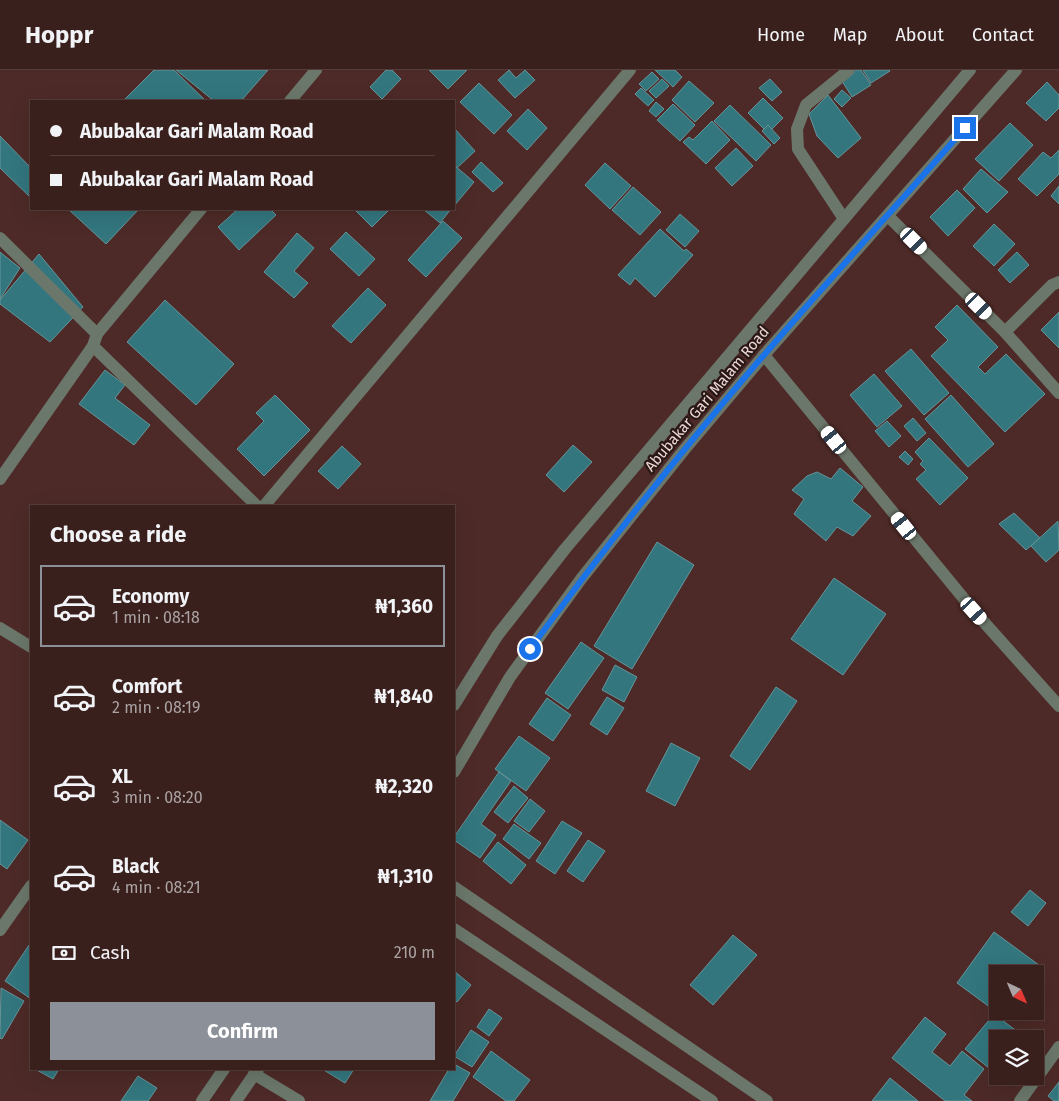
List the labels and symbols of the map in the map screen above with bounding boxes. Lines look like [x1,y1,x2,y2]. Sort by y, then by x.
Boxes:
route end [954,117,976,139]
car [898,225,929,257]
car [963,290,994,322]
street label: Abubakar Gari Malam Road [641,323,773,475]
car [818,424,849,456]
car [888,510,919,542]
car [958,595,989,627]
route start [519,638,541,660]
north arrow [989,965,1044,1020]

